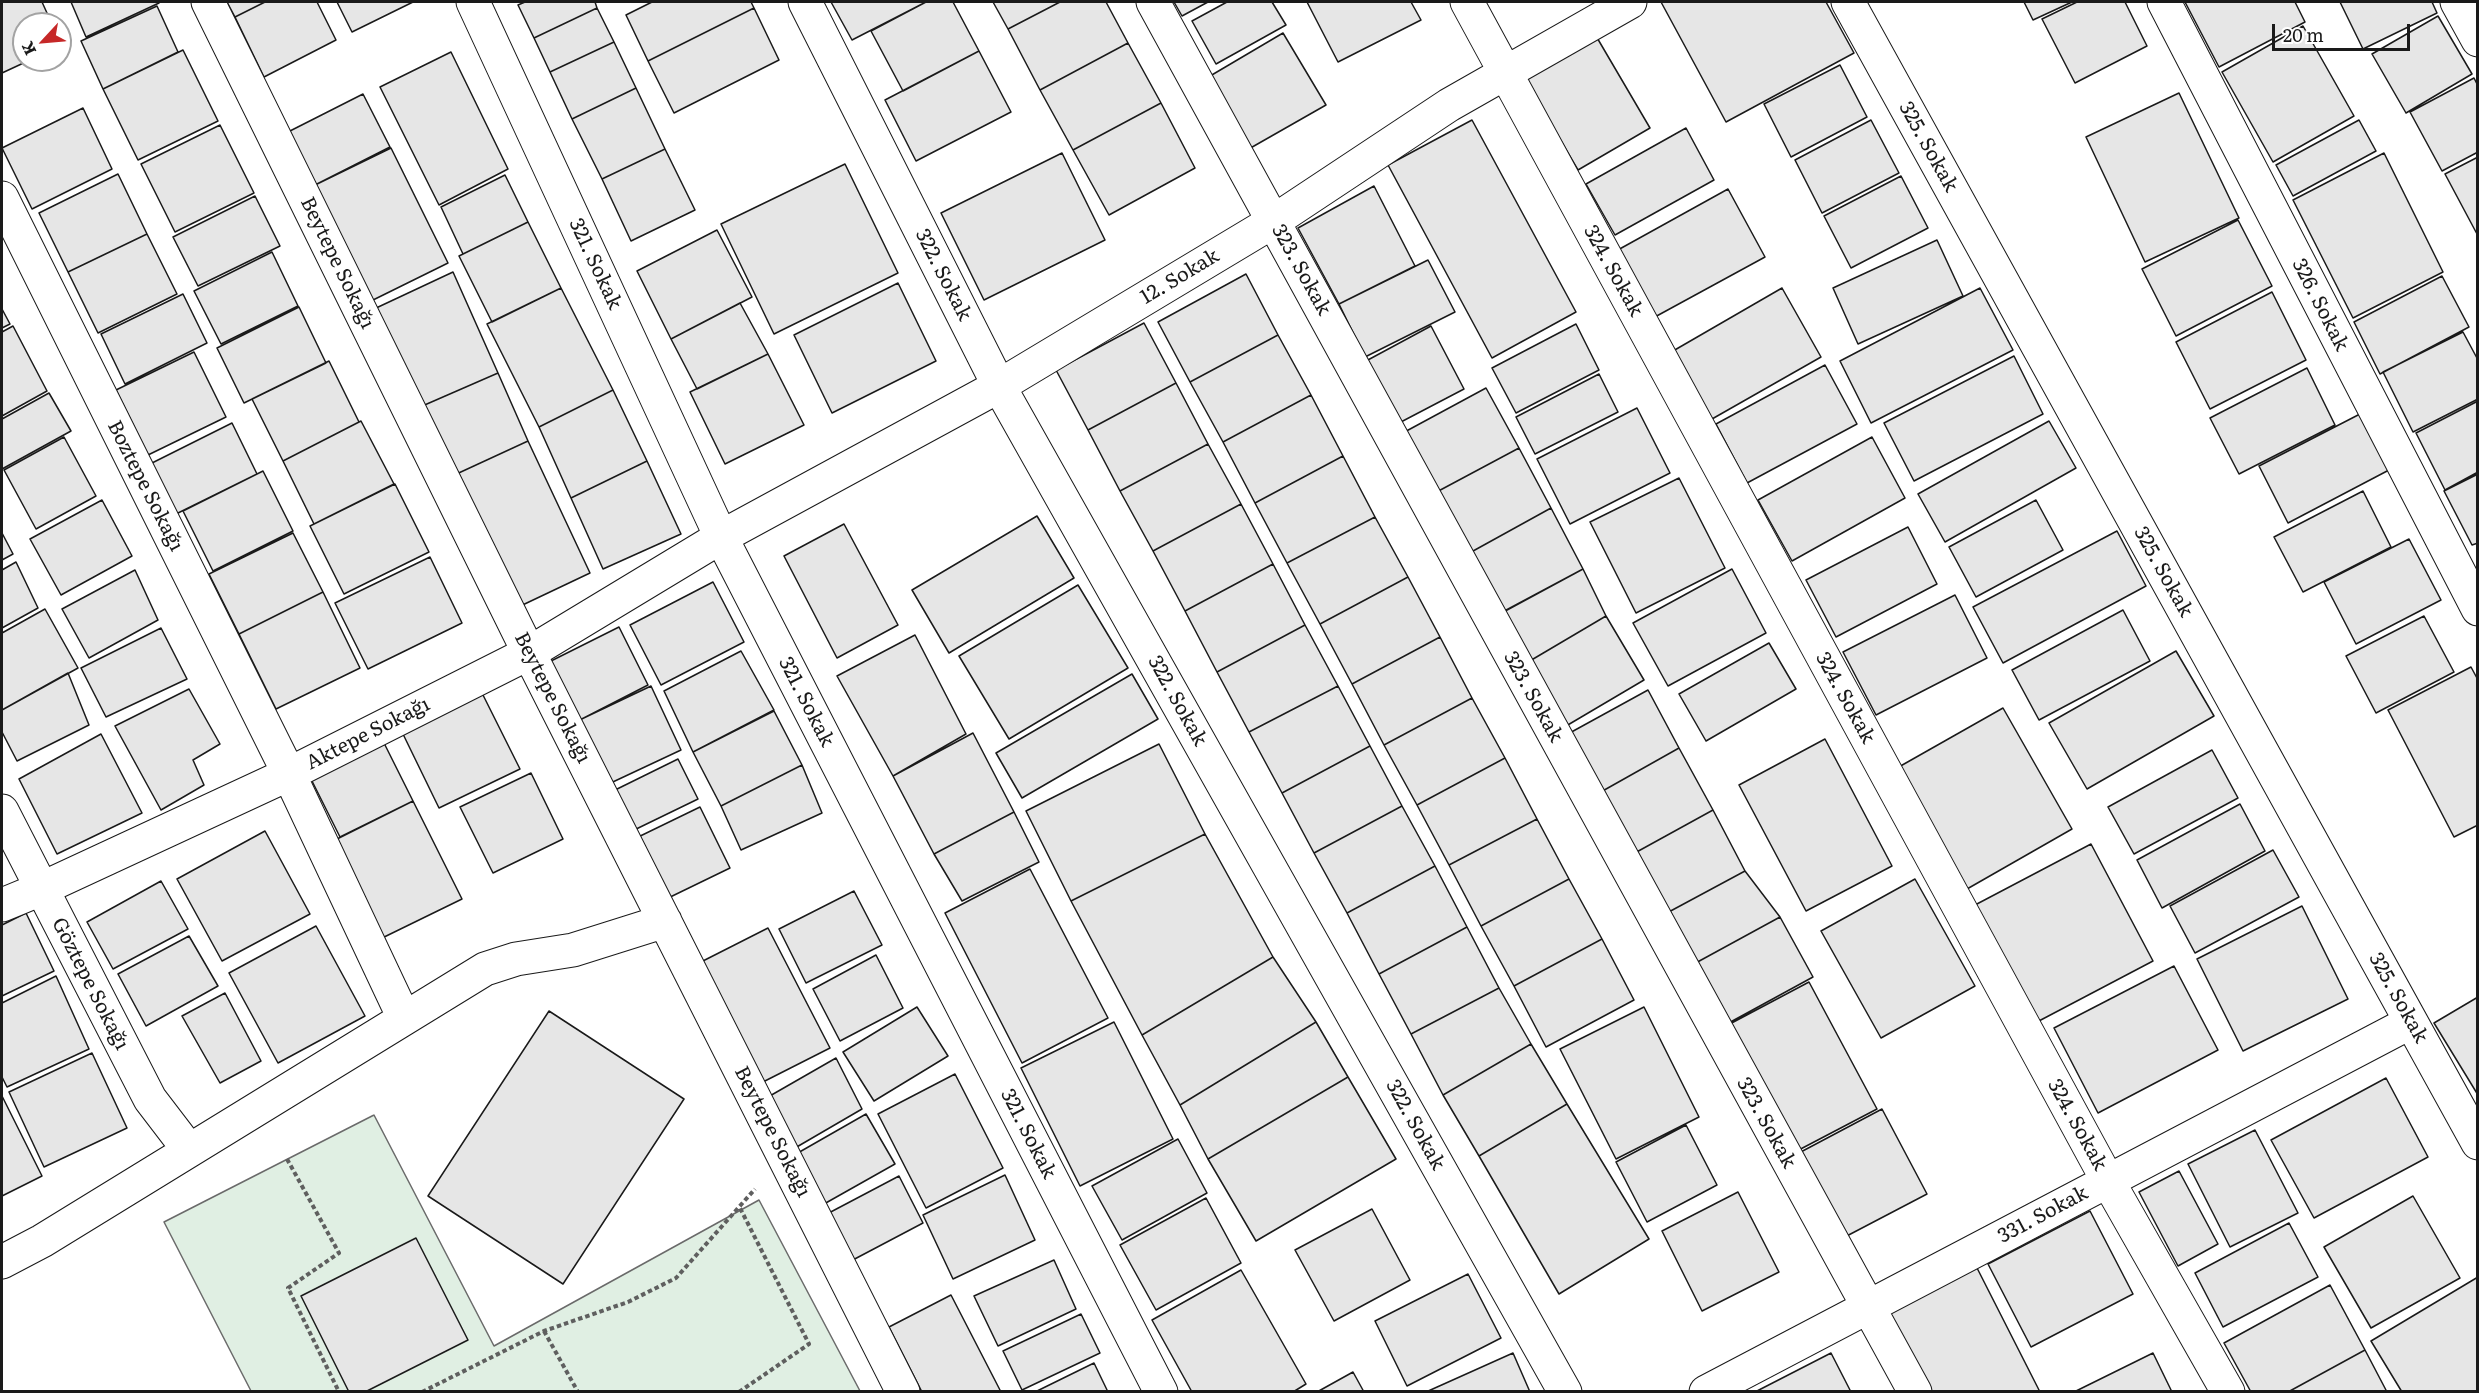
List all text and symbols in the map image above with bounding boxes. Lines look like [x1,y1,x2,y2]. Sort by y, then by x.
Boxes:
north arrow [12,12,72,72]
scale bar [2275,12,2413,50]
text: 20 m [2283,21,2324,48]
text: K [14,38,41,60]
street label: 325. Sokak [1893,98,1963,196]
street label: Beytepe Sokağı [295,193,379,333]
street label: 321. Sokak [563,215,627,313]
street label: 323. Sokak [1266,220,1336,320]
street label: 324. Sokak [1578,221,1648,321]
street label: 322. Sokak [910,225,976,325]
street label: 12. Sokak [1136,244,1224,310]
street label: 326. Sokak [2287,255,2353,355]
street label: Boztepe Sokağı [102,417,188,555]
street label: 325. Sokak [2128,523,2198,621]
street label: Beytepe Sokağı [509,628,595,768]
street label: 323. Sokak [1498,647,1568,747]
street label: 324. Sokak [1810,648,1880,748]
street label: 322. Sokak [1142,652,1212,750]
street label: 321. Sokak [773,653,839,751]
street label: Aktepe Sokağı [302,692,434,776]
street label: Göztepe Sokağı [46,914,134,1054]
street label: 325. Sokak [2363,949,2433,1047]
street label: Beytepe Sokağı [729,1062,815,1202]
street label: 323. Sokak [1731,1073,1801,1173]
street label: 324. Sokak [2042,1075,2112,1175]
street label: 322. Sokak [1380,1076,1450,1174]
street label: 321. Sokak [995,1085,1061,1183]
street label: 331. Sokak [1994,1181,2092,1249]

